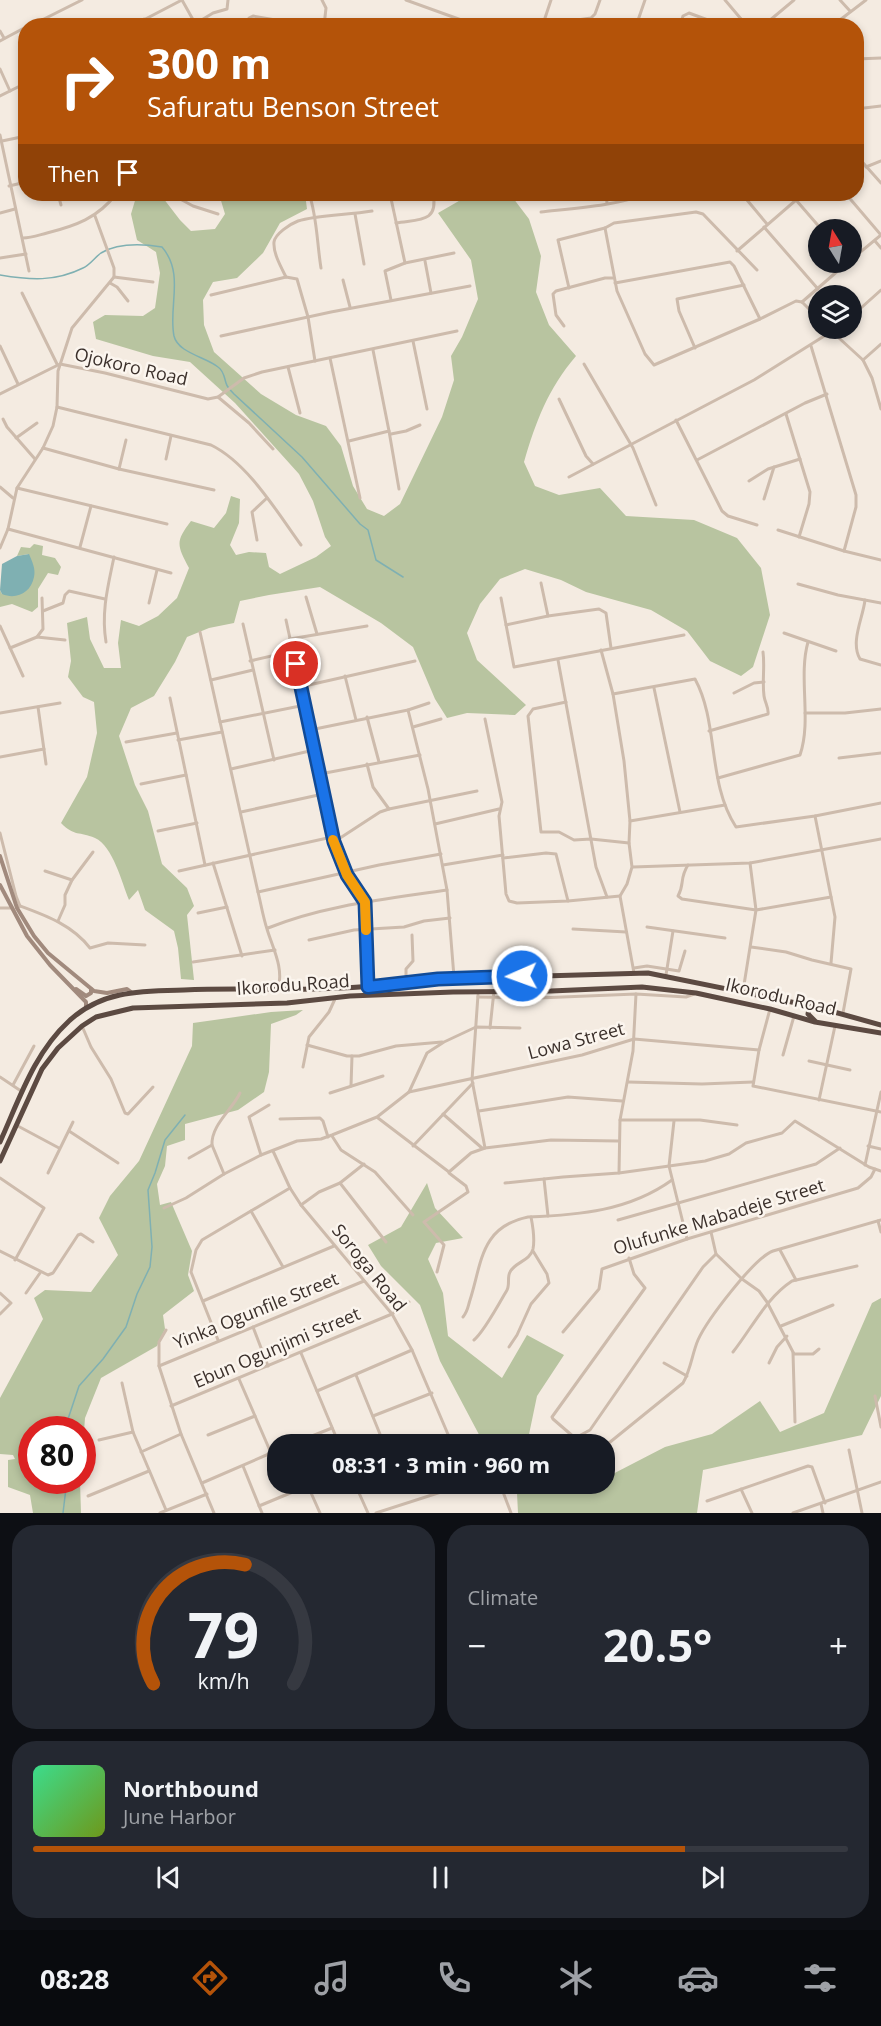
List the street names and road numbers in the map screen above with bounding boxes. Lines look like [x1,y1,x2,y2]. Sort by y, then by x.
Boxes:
street label: Ojokoro Road [72,341,190,391]
street label: Ikorodu Road [236,968,350,1000]
street label: Ikorodu Road [723,972,839,1020]
street label: Lowa Street [525,1016,627,1064]
street label: Olufunke Mabadeje Street [610,1172,827,1260]
street label: Soroga Road [327,1219,413,1316]
street label: Yinka Ogunfile Street [170,1266,342,1354]
street label: Ebun Ogunjimi Street [190,1301,364,1393]

